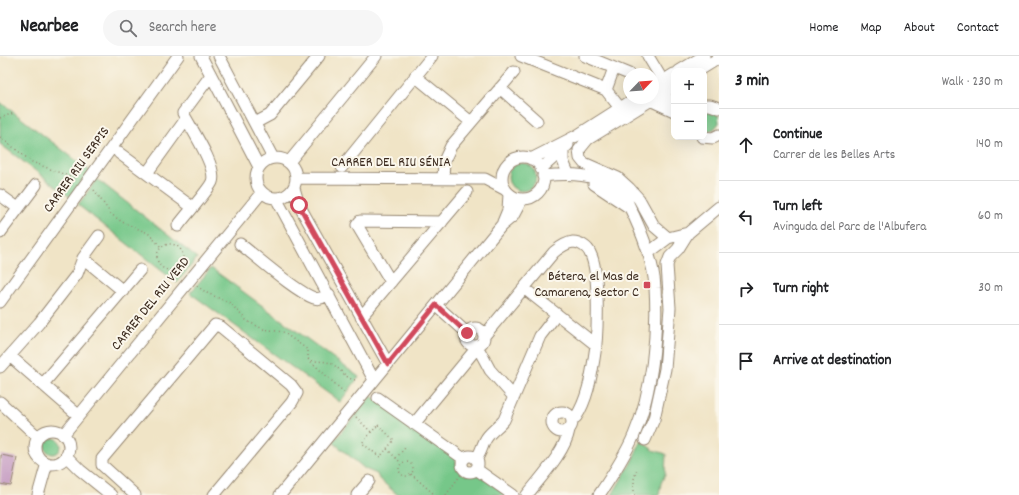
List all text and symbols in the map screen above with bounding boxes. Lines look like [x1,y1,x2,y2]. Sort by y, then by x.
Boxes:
search box [103,10,383,46]
text: Nearbee [20,14,79,41]
icon: search [117,17,139,39]
text: Search here [149,17,216,39]
text: Home [809,18,838,38]
text: Map [860,18,882,38]
text: About [904,18,935,38]
text: Contact [957,18,999,38]
north arrow [623,68,659,104]
map controls [671,68,707,140]
button: + [671,68,707,104]
text: 3 min [735,70,769,94]
text: Walk · 230 m [942,73,1003,92]
button: − [671,104,707,140]
street label: CARRER RIU SERPIS [39,123,115,217]
text: Continue [773,124,822,146]
icon: ahead [735,134,757,156]
text: 140 m [976,135,1003,154]
text: Carrer de les Belles Arts [773,146,895,165]
street label: CARRER DEL RIU SÉNIA [331,153,451,173]
route start [290,196,308,214]
text: Turn left [773,196,822,218]
icon: left [735,206,757,228]
text: 60 m [978,207,1003,226]
text: Avinguda del Parc de l'Albufera [773,218,926,237]
street label: CARRER DEL RIU VERD [107,253,195,355]
place label: Bétera, el Mas de Camarena, Sector C [534,267,639,303]
icon: right [735,278,757,300]
text: Turn right [773,278,829,300]
text: 30 m [978,279,1003,298]
marker: Bétera, el Mas de Camarena, Sector C [642,280,652,290]
route end [458,324,476,342]
icon: arrive [735,350,757,372]
text: Arrive at destination [773,350,891,372]

